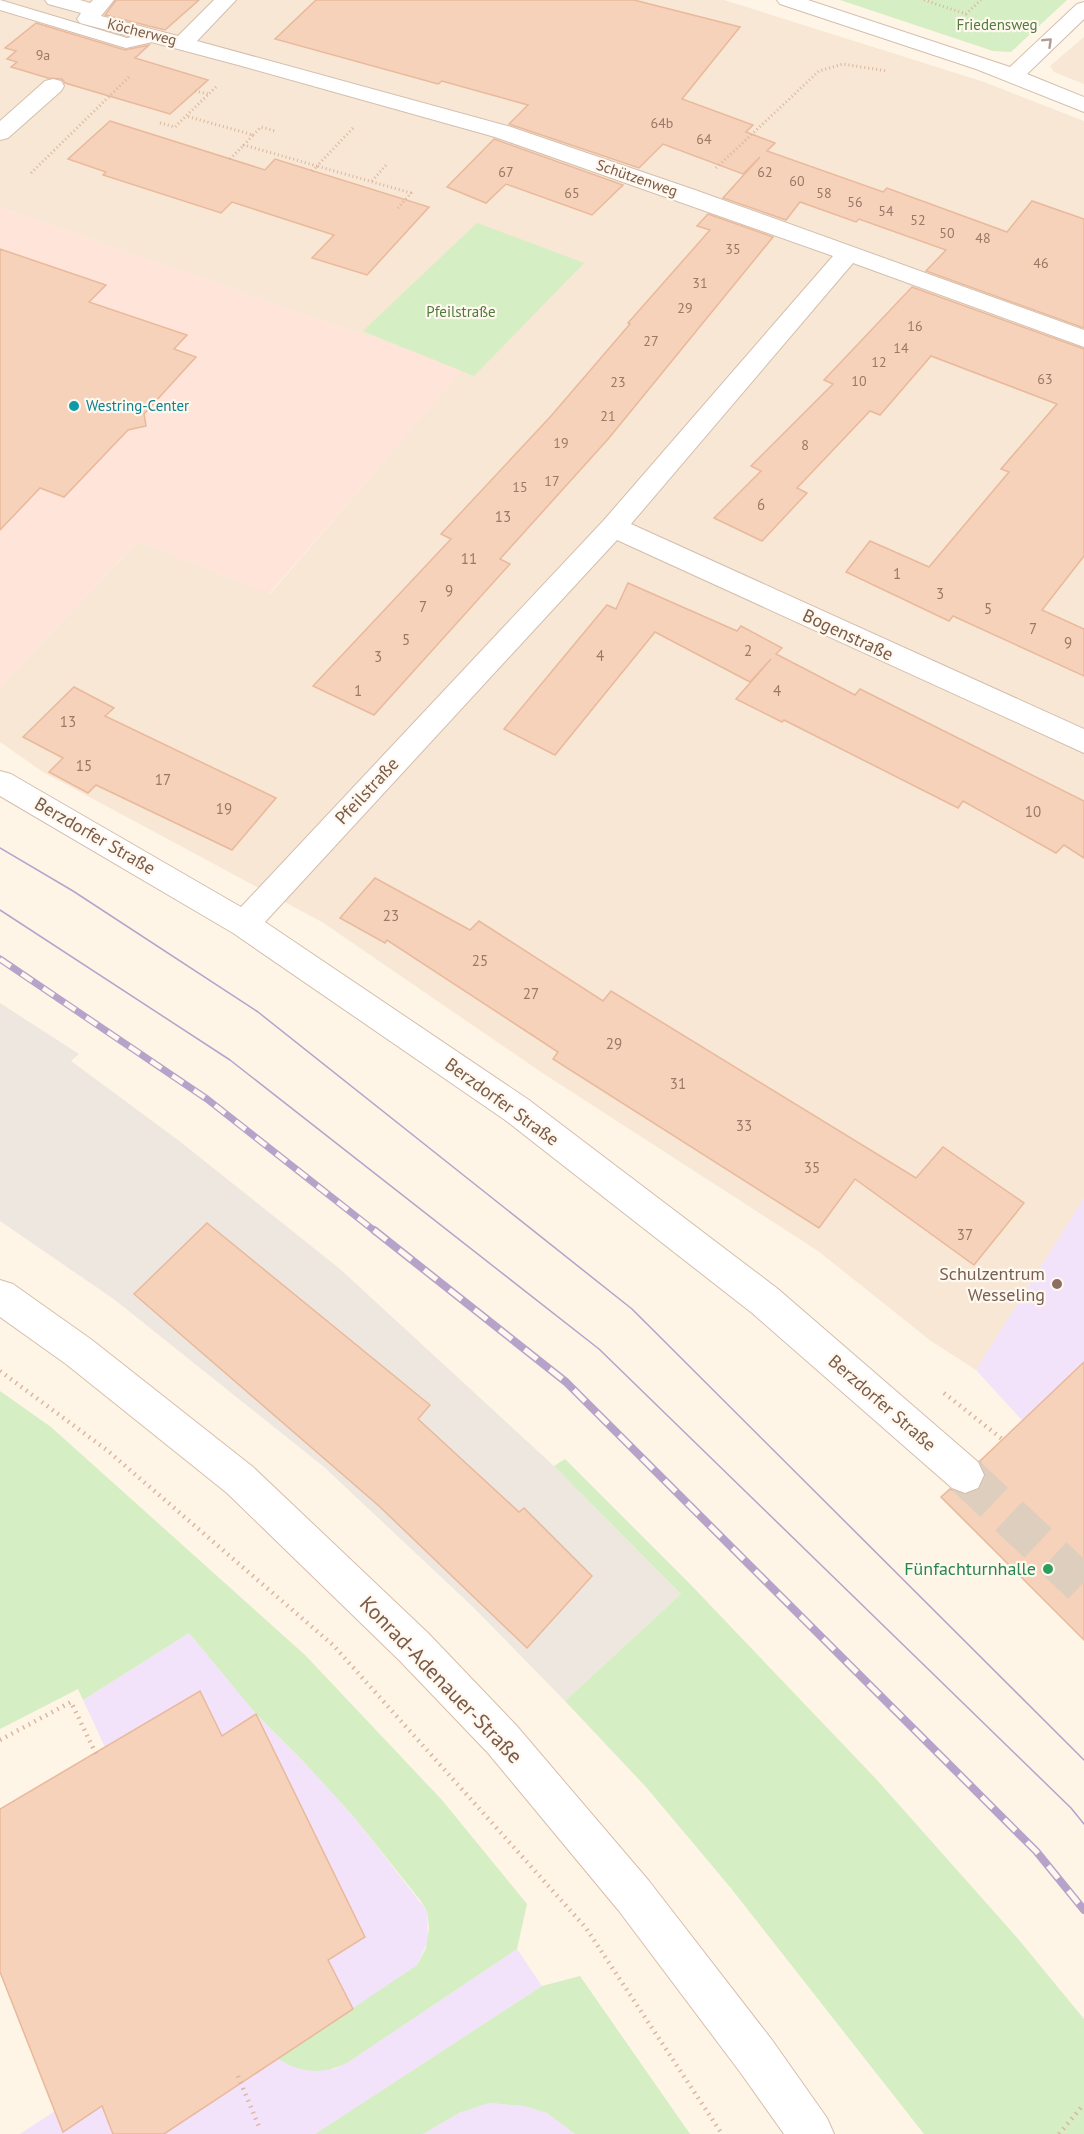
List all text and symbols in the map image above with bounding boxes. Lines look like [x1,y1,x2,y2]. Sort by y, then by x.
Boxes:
street label: Köcherweg [106,14,179,49]
park label: Friedensweg [956,15,1038,34]
one-way arrow [1042,38,1052,49]
house number: 9a [36,46,50,64]
house number: 64b [651,114,673,132]
house number: 64 [696,130,712,148]
street label: Schützenweg [594,155,680,200]
house number: 67 [498,163,514,181]
house number: 62 [757,163,773,181]
house number: 60 [789,172,805,190]
house number: 65 [564,184,580,202]
house number: 58 [816,184,832,202]
house number: 56 [847,193,863,211]
house number: 54 [878,202,894,220]
house number: 52 [910,211,926,229]
house number: 50 [939,224,955,242]
house number: 48 [975,229,991,247]
house number: 35 [725,240,741,258]
house number: 46 [1033,254,1049,272]
house number: 31 [692,274,708,292]
house number: 29 [677,299,693,317]
park label: Pfeilstraße [426,302,496,321]
house number: 16 [907,317,923,335]
house number: 27 [643,332,659,350]
house number: 14 [893,339,909,357]
house number: 12 [871,353,887,371]
house number: 63 [1037,370,1053,388]
house number: 10 [851,372,867,390]
house number: 23 [610,373,626,391]
place label: Westring-Center [86,396,189,415]
marker: Westring-Center [67,399,81,413]
house number: 21 [600,407,616,425]
house number: 19 [553,434,569,452]
house number: 8 [801,436,809,454]
house number: 17 [544,472,560,490]
house number: 15 [512,478,528,496]
house number: 6 [757,495,765,514]
house number: 13 [495,507,511,526]
house number: 11 [461,549,477,568]
house number: 1 [893,564,901,583]
house number: 9 [445,581,453,600]
house number: 3 [936,584,944,603]
house number: 7 [419,597,427,616]
house number: 5 [984,599,992,618]
street label: Bogenstraße [799,604,897,666]
house number: 7 [1029,619,1037,638]
house number: 5 [402,630,410,649]
house number: 9 [1064,633,1072,652]
house number: 2 [744,641,752,660]
house number: 4 [596,646,604,665]
house number: 3 [374,647,382,666]
house number: 1 [354,681,362,700]
house number: 4 [773,681,781,700]
house number: 13 [60,712,76,731]
street label: Pfeilstraße [330,752,403,829]
house number: 15 [76,756,92,775]
house number: 17 [155,770,171,789]
street label: Berzdorfer Straße [31,792,160,879]
house number: 19 [216,799,232,818]
house number: 10 [1025,802,1041,821]
house number: 23 [383,906,399,925]
house number: 25 [472,951,488,970]
house number: 27 [523,984,539,1003]
house number: 29 [606,1034,622,1053]
street label: Berzdorfer Straße [441,1052,564,1151]
house number: 31 [670,1074,686,1093]
house number: 33 [736,1116,752,1135]
house number: 35 [804,1158,820,1177]
house number: 37 [957,1225,973,1244]
place label: Schulzentrum Wesseling [939,1262,1045,1306]
marker: Schulzentrum Wesseling [1050,1277,1064,1291]
street label: Berzdorfer Straße [824,1350,941,1456]
place label: Fünfachturnhalle [904,1557,1036,1580]
marker: Fünfachturnhalle [1041,1562,1055,1576]
street label: Konrad-Adenauer-Straße [354,1590,528,1769]

